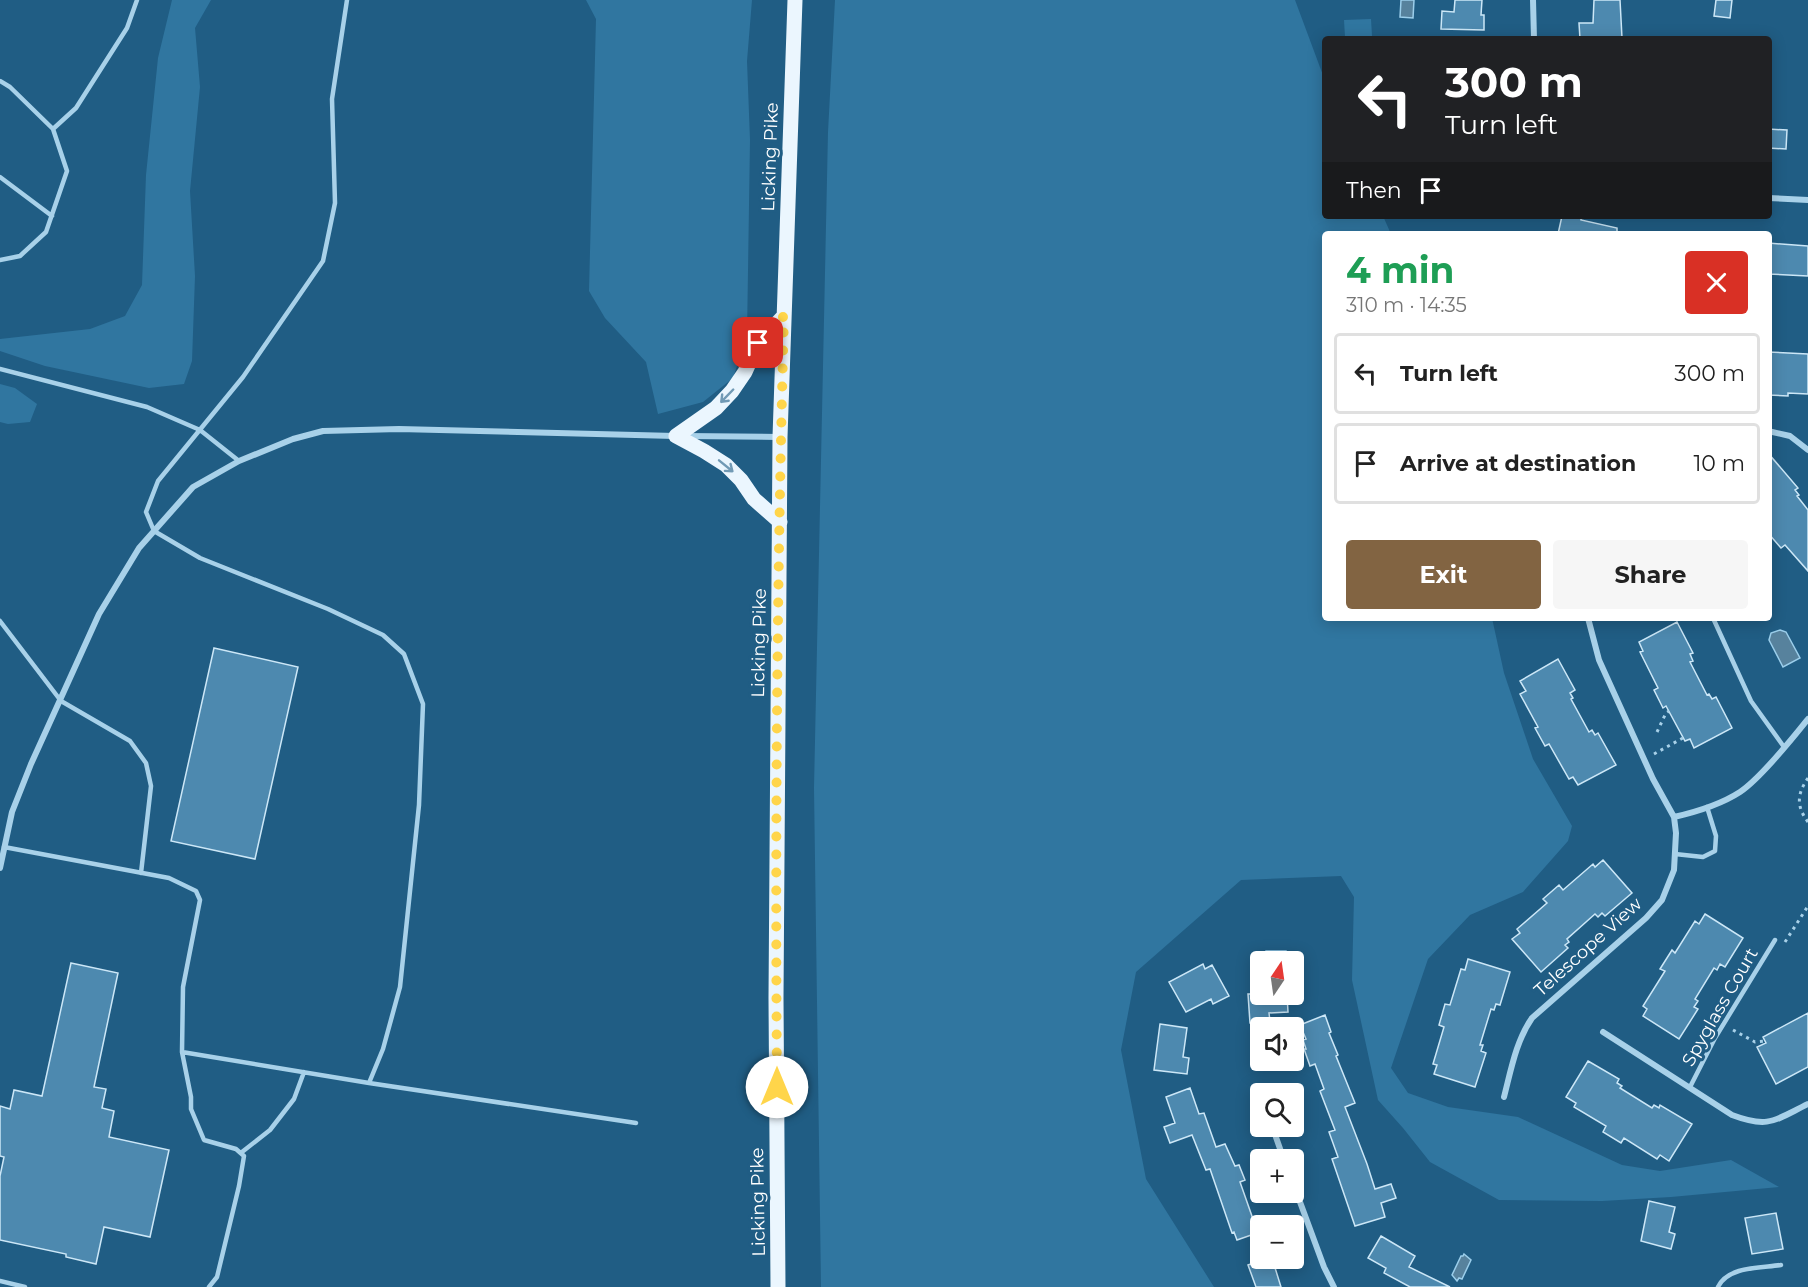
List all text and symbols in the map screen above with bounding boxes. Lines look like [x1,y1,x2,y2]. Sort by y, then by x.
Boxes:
text: 300 m [1445,56,1583,108]
icon: left [1346,60,1424,138]
street label: Licking Pike [757,102,783,212]
text: Turn left [1445,108,1558,141]
icon: arrive [1414,174,1447,207]
text: Then [1346,177,1402,204]
text: 4 min [1346,248,1454,292]
button: close [1685,251,1748,314]
text: 310 m · 14:35 [1346,293,1467,317]
pin [732,317,783,368]
icon: arrive [741,326,774,359]
icon: left [1349,357,1382,390]
text: Turn left [1400,360,1498,387]
text: 300 m [1674,360,1745,387]
one-way arrow [719,389,734,404]
icon: arrive [1349,447,1382,480]
text: Arrive at destination [1400,450,1636,477]
text: 10 m [1693,450,1745,477]
one-way arrow [717,460,733,473]
button: Exit [1346,540,1541,609]
button: Share [1553,540,1748,609]
street label: Licking Pike [747,588,771,698]
street label: Telescope View [1530,893,1647,1001]
street label: Spyglass Court [1677,944,1763,1070]
north arrow [1250,951,1304,1005]
map controls [1250,951,1304,1269]
button: sound [1250,1017,1304,1071]
position arrow [745,1055,809,1119]
button: search [1250,1083,1304,1137]
street label: Licking Pike [746,1147,770,1257]
button: + [1250,1149,1304,1203]
button: − [1250,1215,1304,1269]

